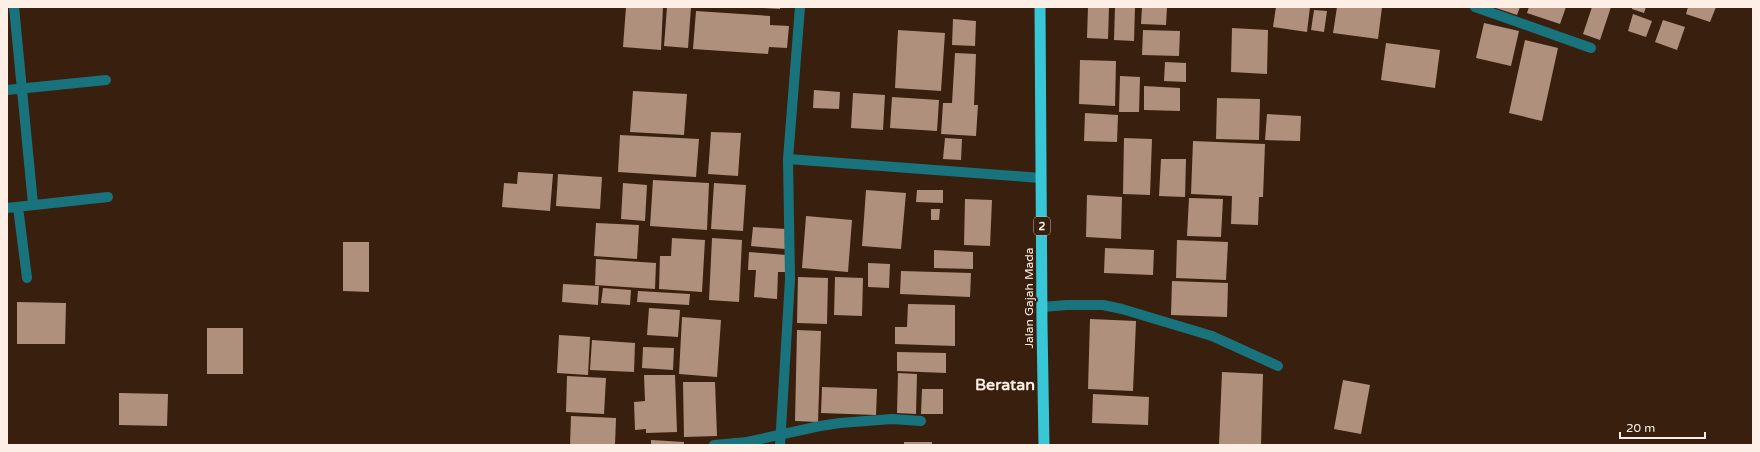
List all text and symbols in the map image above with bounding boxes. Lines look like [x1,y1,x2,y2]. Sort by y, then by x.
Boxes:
road number: 2 [1034,217,1050,235]
street label: Jalan Gajah Mada [1022,247,1036,349]
district label: Beratan [975,375,1035,395]
scale bar [1620,414,1705,440]
text: 20 m [1626,421,1655,435]

